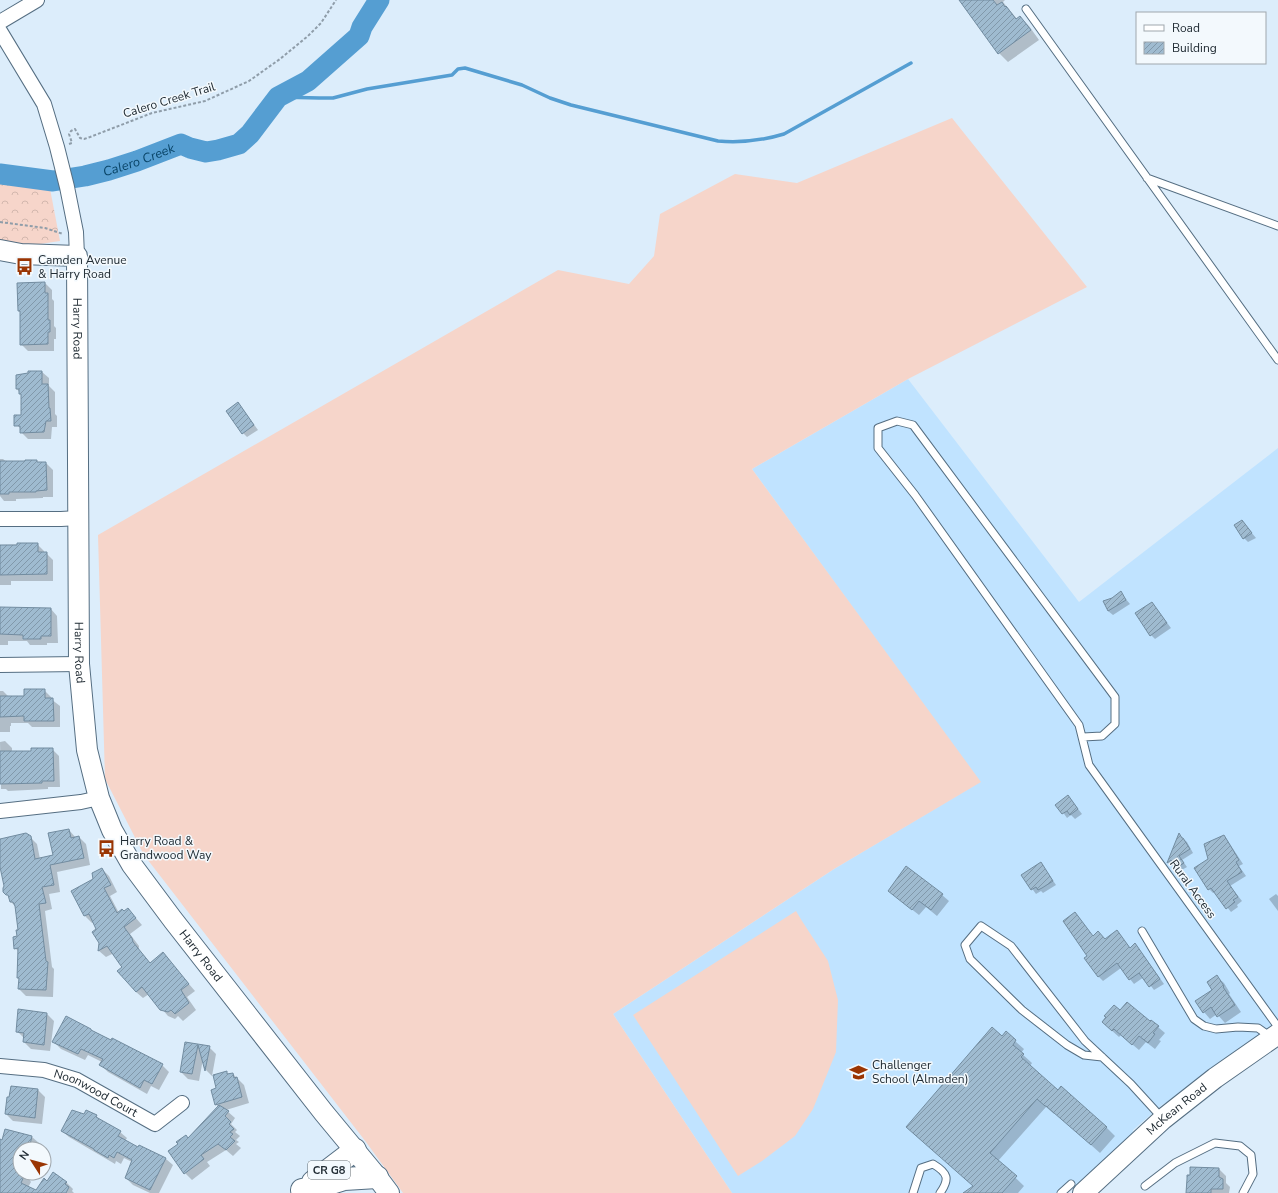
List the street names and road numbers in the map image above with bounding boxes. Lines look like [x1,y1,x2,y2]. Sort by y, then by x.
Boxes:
street label: Calero Creek Trail [121,78,217,122]
street label: Harry Road [69,298,86,359]
street label: Harry Road [71,622,89,684]
street label: Rural Access [1166,856,1220,922]
street label: Harry Road [176,926,226,985]
street label: Noonwood Court [52,1065,141,1121]
street label: McKean Road [1143,1079,1210,1138]
road number: CR G8 [308,1161,350,1179]

